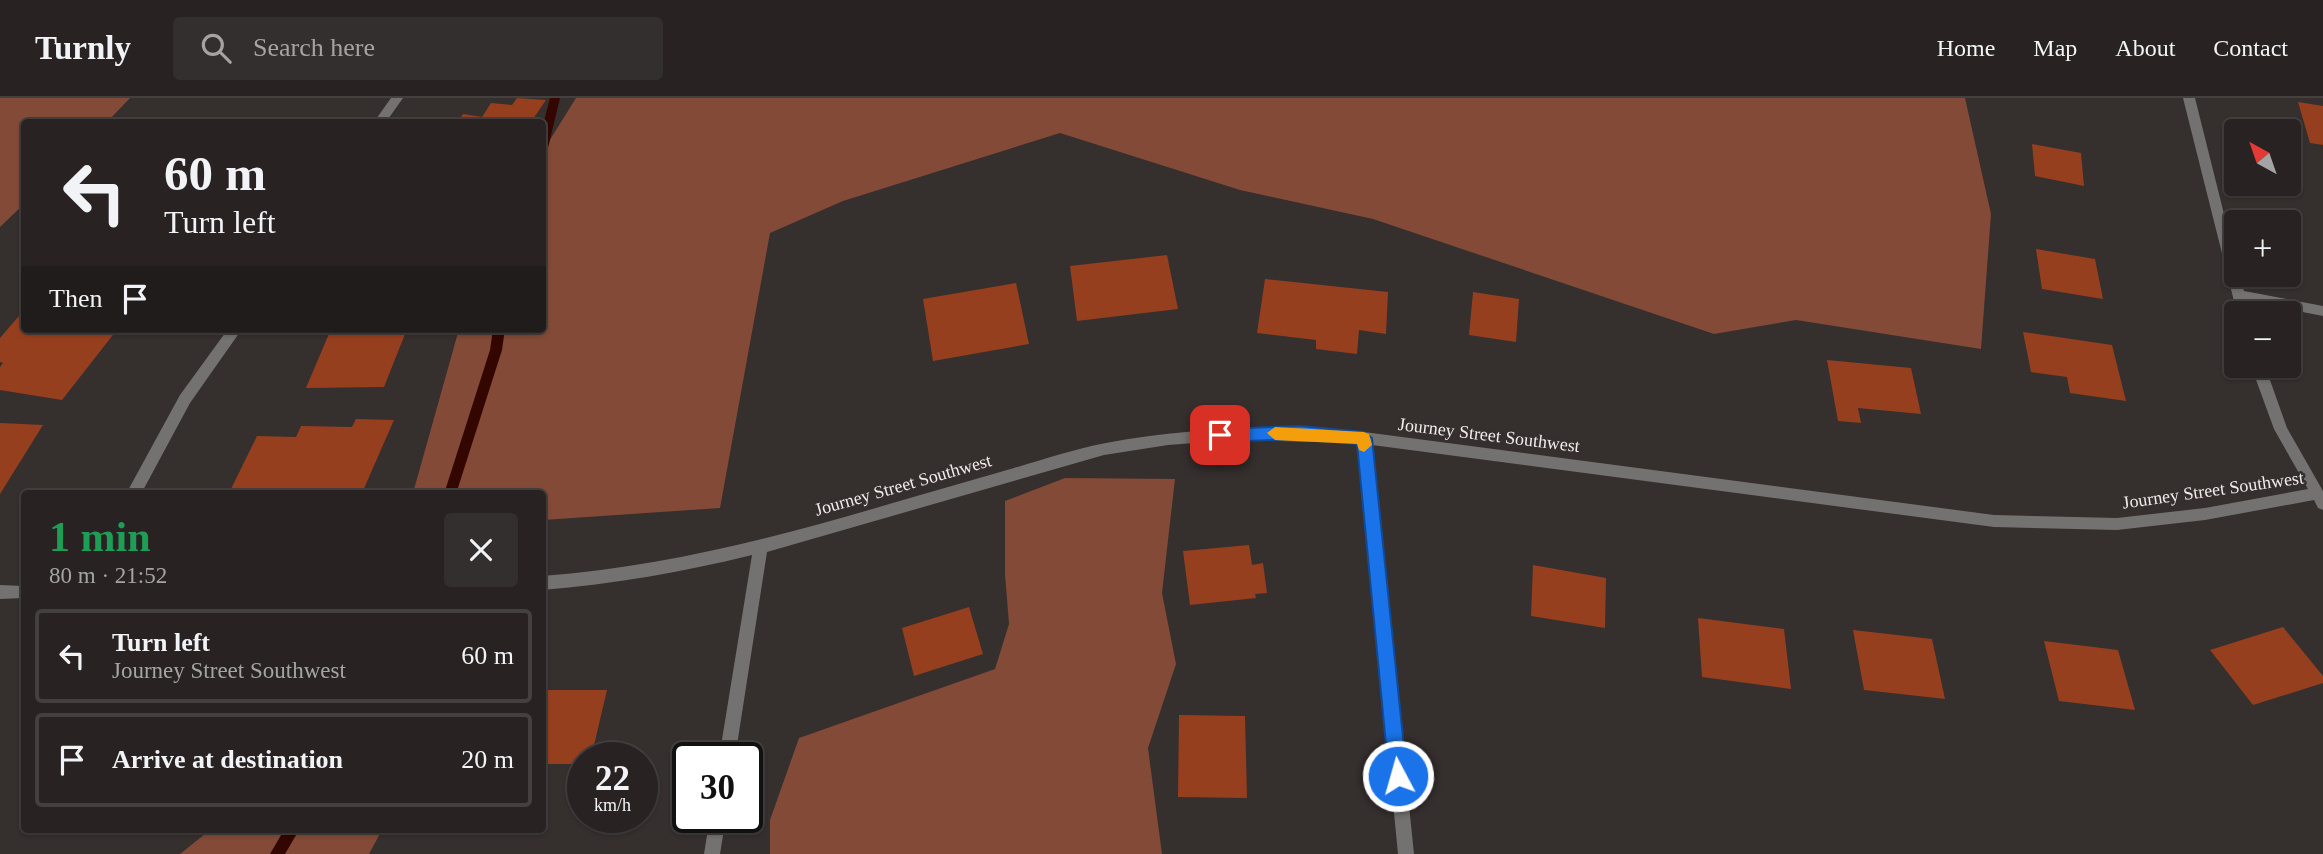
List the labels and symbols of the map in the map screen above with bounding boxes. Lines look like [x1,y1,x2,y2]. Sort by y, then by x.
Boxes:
north arrow [2224,119,2301,196]
pin [1190,405,1250,465]
street label: Journey Street Southwest [1397,414,1581,456]
street label: Journey Street Southwest [812,450,994,520]
street label: Journey Street Southwest [2121,467,2305,513]
position arrow [1361,739,1435,813]
speed limit sign: 30 [672,742,763,833]

